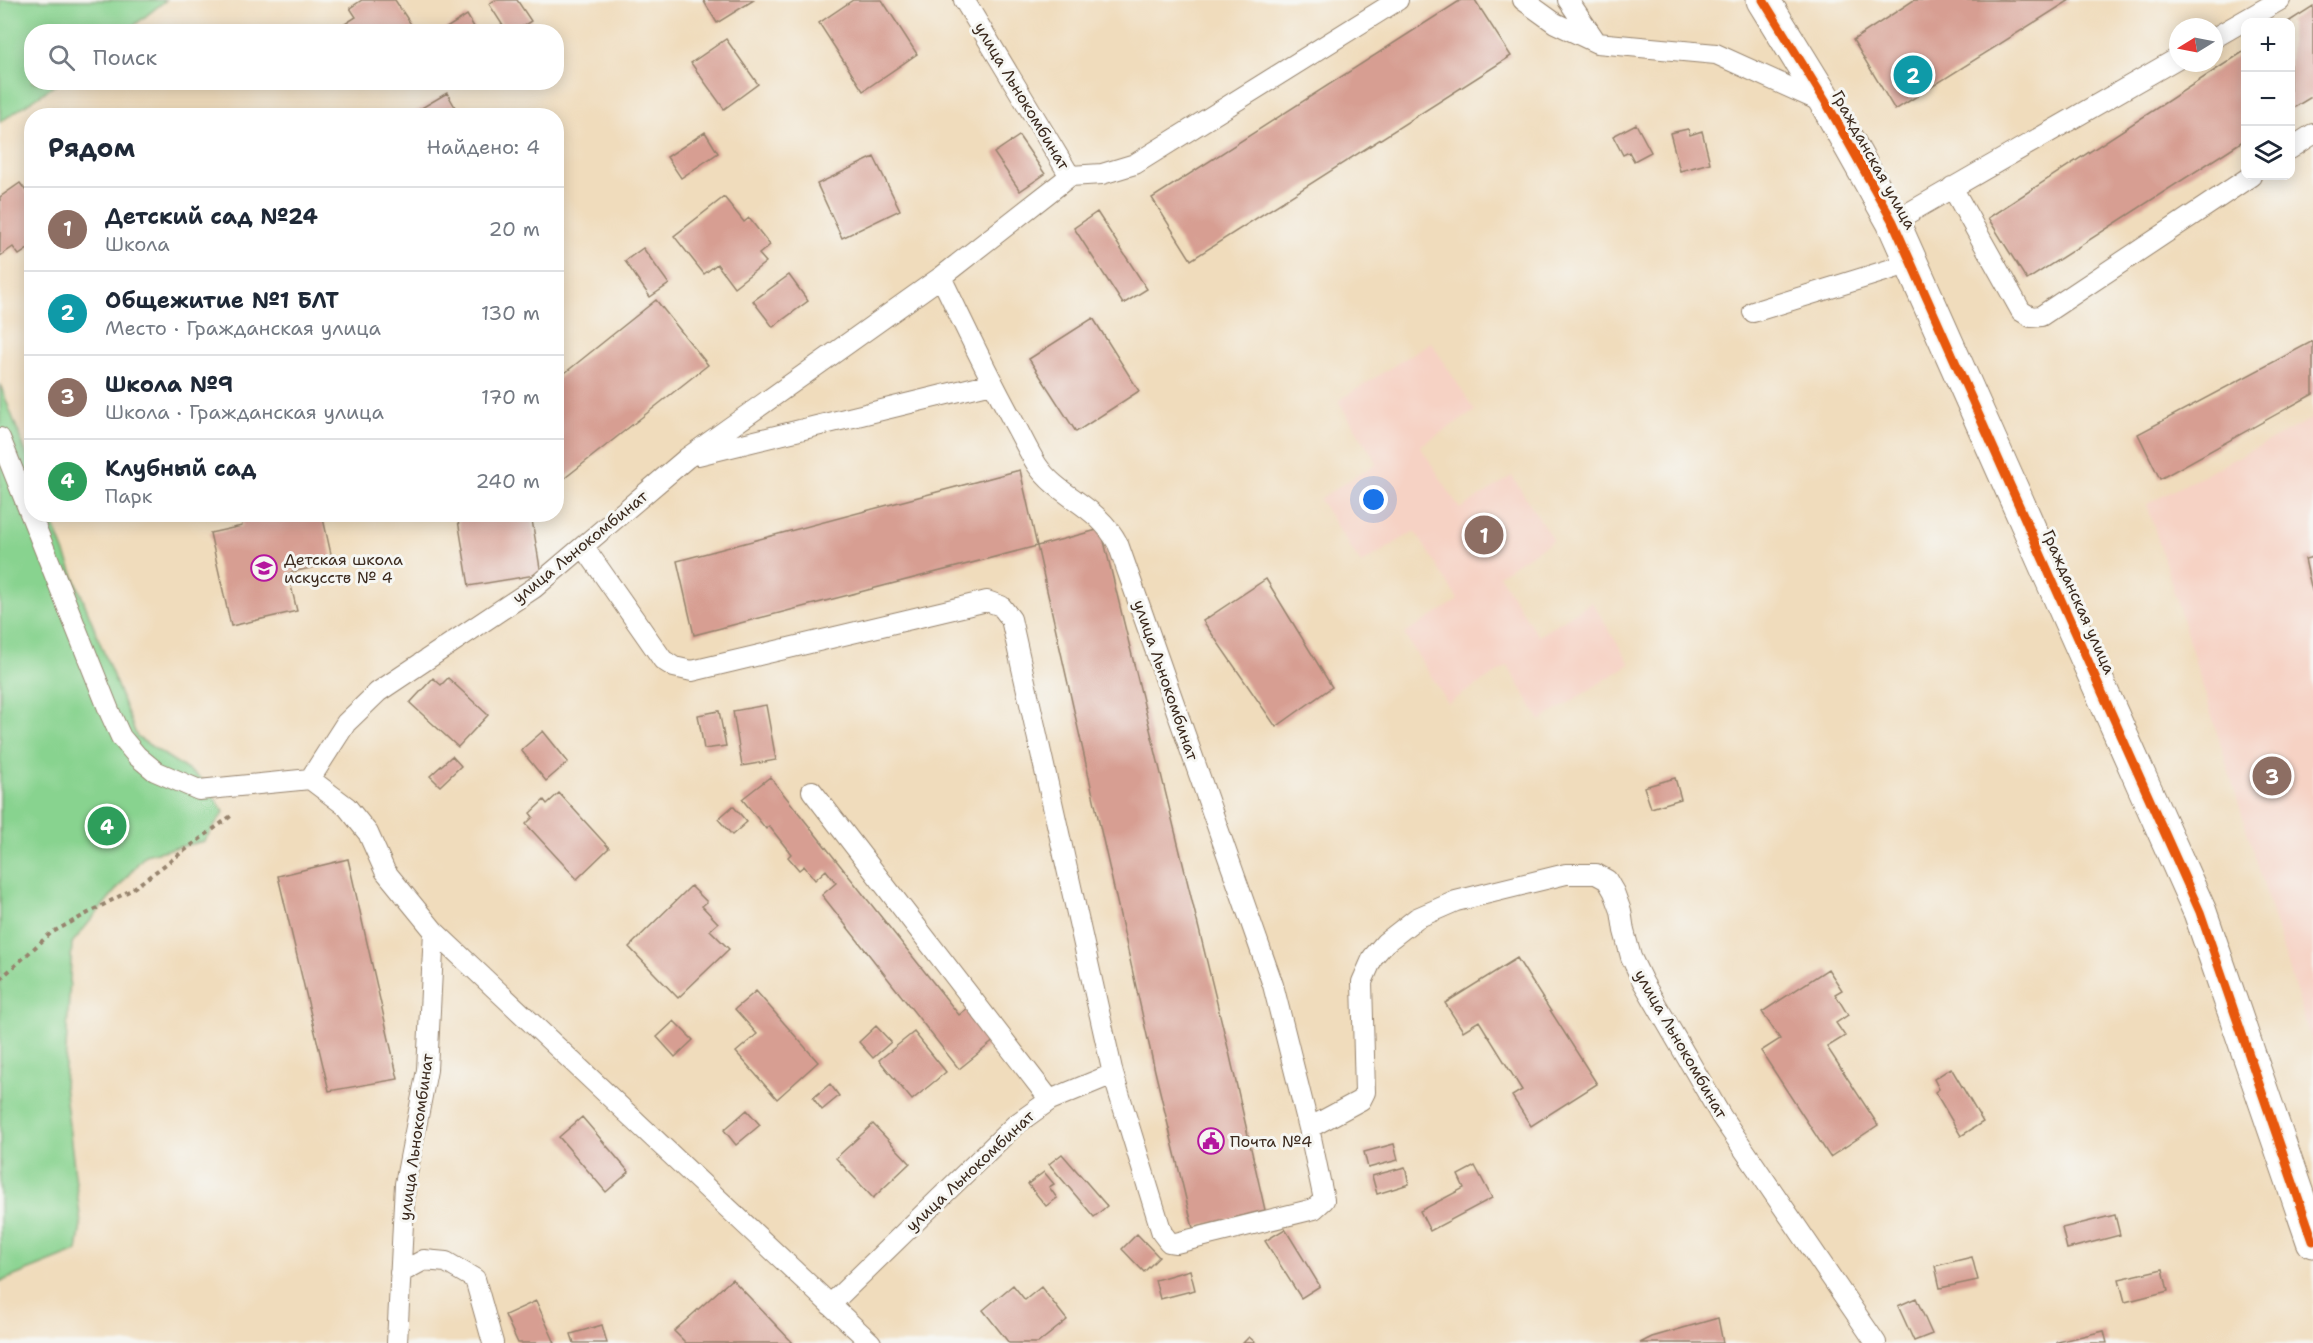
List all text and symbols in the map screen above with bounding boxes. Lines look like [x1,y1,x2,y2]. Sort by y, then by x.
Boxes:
street label: улица Льнокомбинат [970,18,1075,174]
north arrow [2169,18,2223,72]
map controls [2241,18,2295,180]
button: + [2241,18,2295,72]
search box [24,24,564,90]
icon: search [45,41,78,74]
text: Поиск [93,43,157,72]
pin: 2 [1894,52,1932,98]
button: − [2241,72,2295,126]
street label: Гражданская улица [1827,87,1921,233]
button: layers [2241,126,2295,180]
text: Рядом [48,130,135,165]
text: Найдено: 4 [427,134,540,160]
text: Детский сад №24 [105,202,318,231]
text: 1 [63,216,72,242]
text: 20 m [489,216,540,242]
text: Школа [105,231,170,257]
text: Общежитие №1 БЛТ [105,286,339,315]
text: 2 [61,300,75,326]
text: 130 m [481,300,540,326]
text: Место · Гражданская улица [105,315,381,341]
text: Школа №9 [105,370,233,399]
text: 3 [61,384,75,410]
text: 170 m [481,384,540,410]
text: Школа · Гражданская улица [105,399,384,425]
text: Клубный сад [105,454,256,483]
text: 4 [61,468,75,494]
text: 240 m [475,468,540,494]
text: Парк [105,483,152,509]
street label: улица Льнокомбинат [508,485,653,608]
your location [1359,485,1388,514]
pin: 1 [1464,512,1504,558]
street label: Гражданская улица [2038,527,2120,678]
place label: Детская школа искусств № 4 [284,549,403,588]
school or university icon: Детская школа искусств № 4 [249,553,279,583]
street label: улица Льнокомбинат [1129,597,1204,764]
pin: 3 [2252,754,2292,798]
pin: 4 [88,804,126,848]
street label: улица Льнокомбинат [1630,966,1733,1123]
street label: улица Льнокомбинат [394,1051,438,1222]
street label: улица Льнокомбинат [901,1105,1039,1236]
public building icon: Почта №4 [1196,1126,1226,1156]
place label: Почта №4 [1230,1131,1312,1152]

